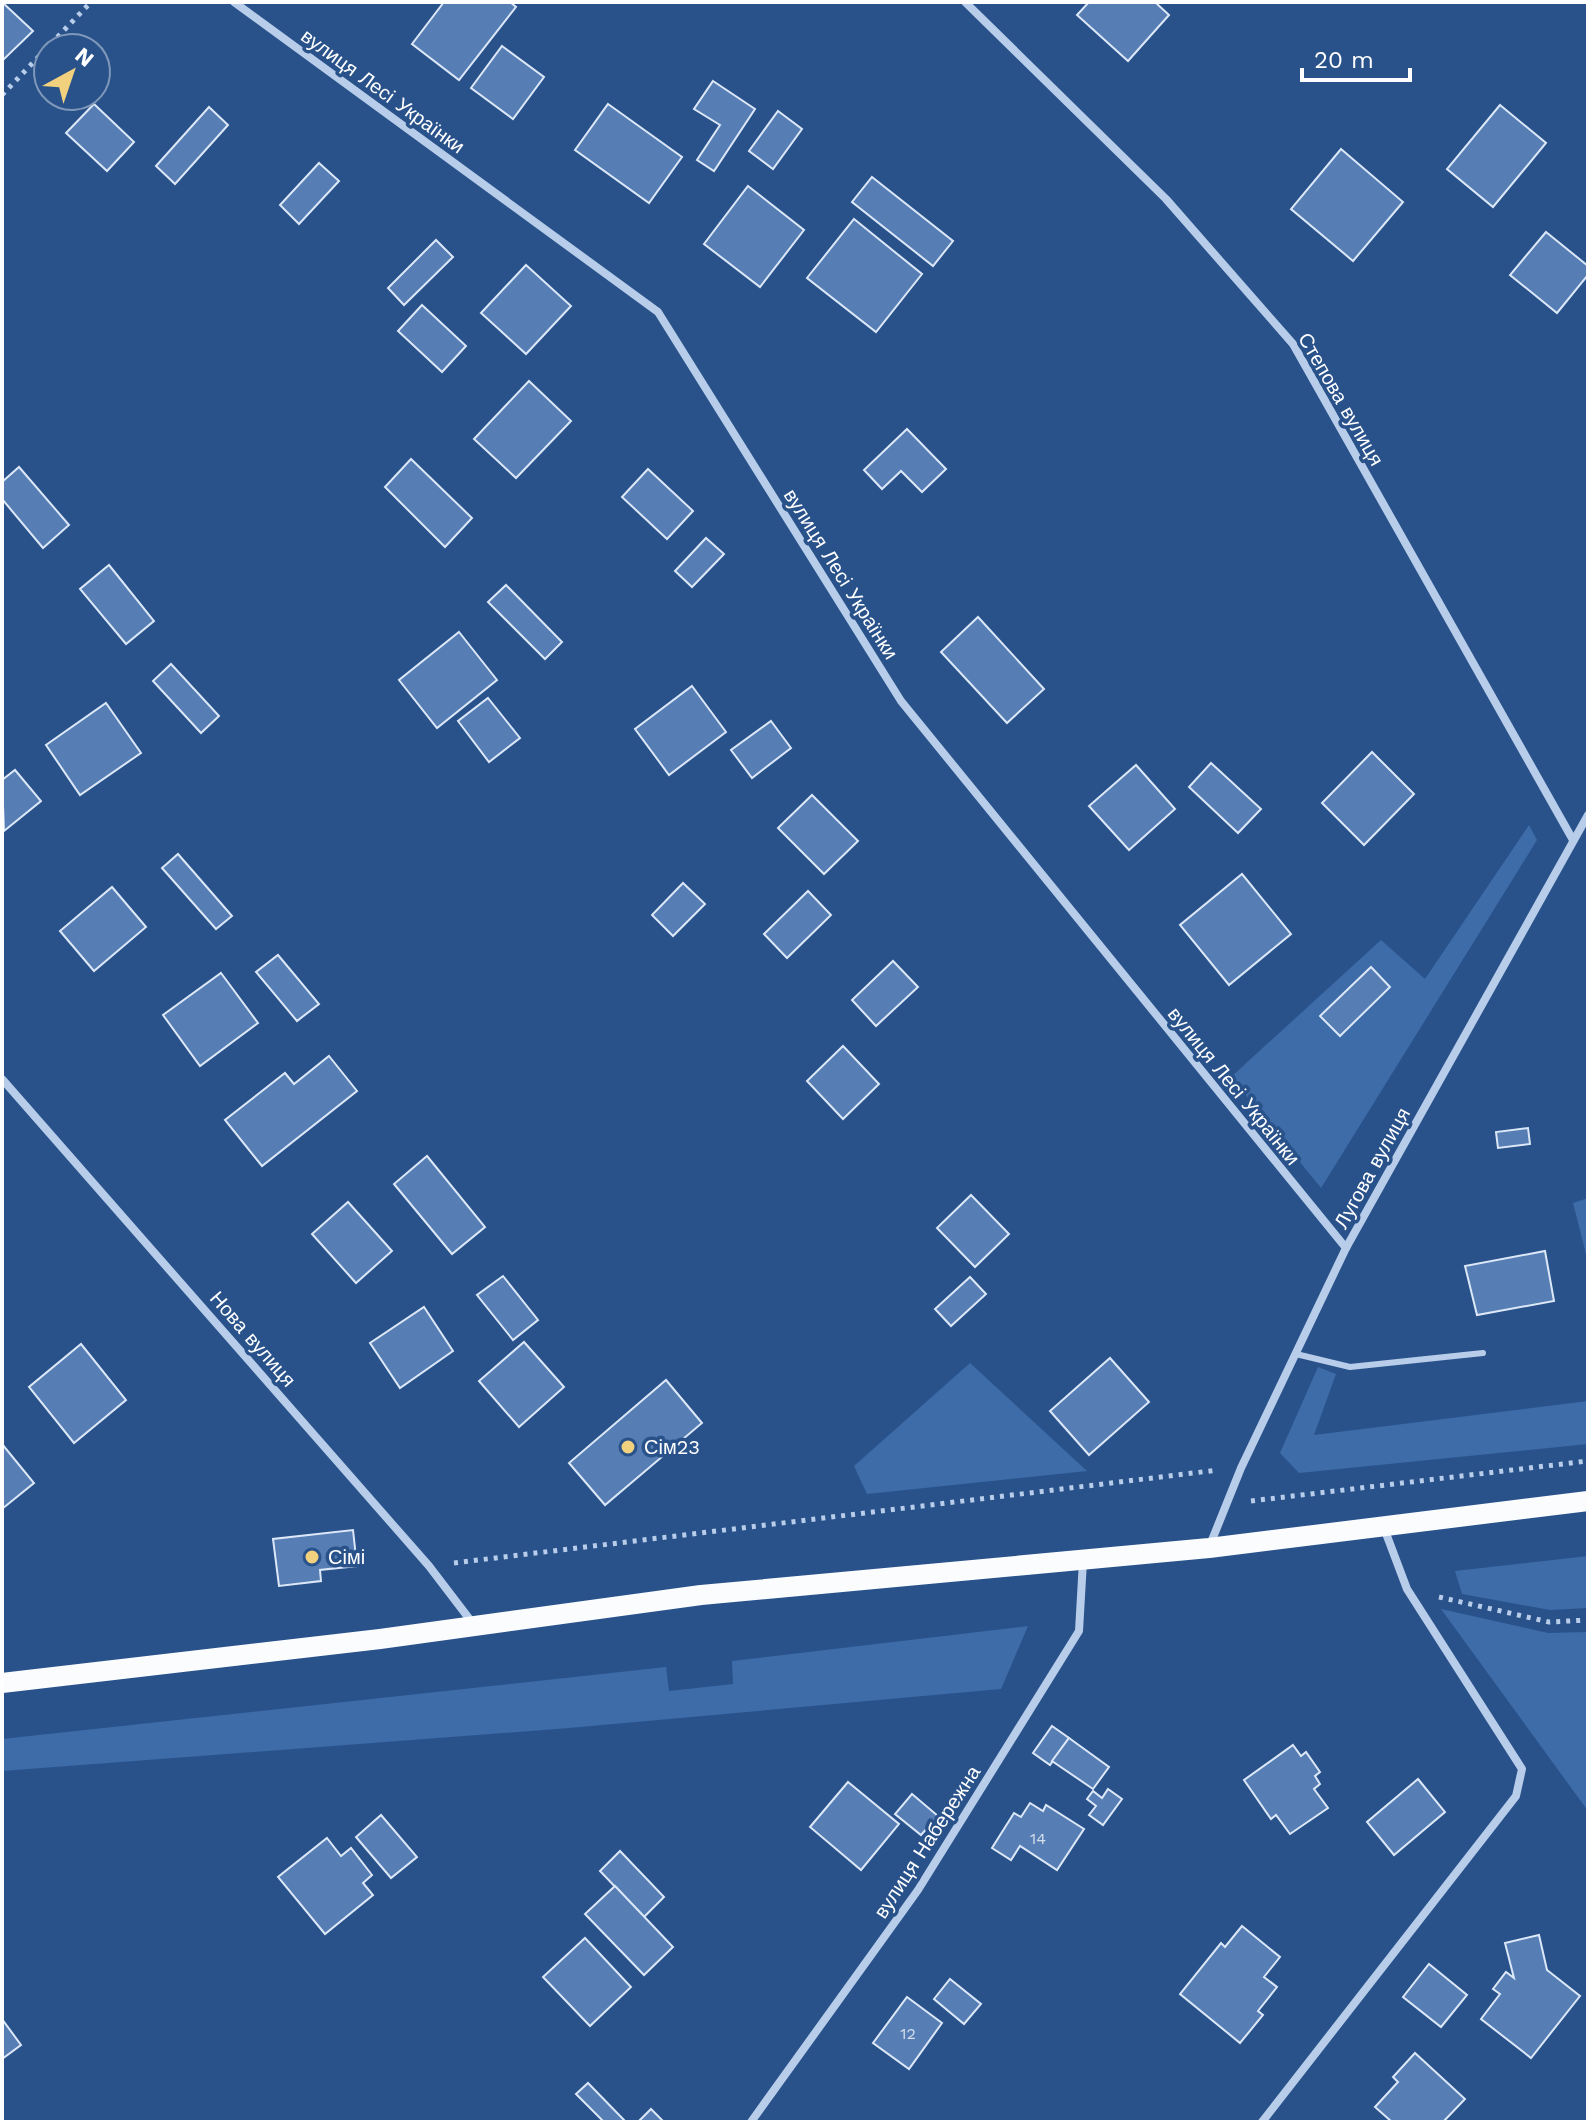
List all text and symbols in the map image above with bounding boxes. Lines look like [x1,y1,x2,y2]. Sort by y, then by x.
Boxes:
street label: вулиця Лесі Українки [296,24,470,158]
north arrow [32,32,112,112]
scale bar [1302,32,1410,82]
text: N [70,42,99,72]
text: 20 m [1314,46,1374,74]
street label: Степова вулиця [1293,328,1389,470]
street label: вулиця Лесі Українки [779,484,903,664]
street label: вулиця Лесі Українки [1163,1002,1305,1170]
street label: Лугова вулиця [1329,1103,1415,1233]
street label: Нова вулиця [205,1286,301,1392]
place label: Сім23 [644,1435,700,1459]
marker: Сім23 [619,1438,637,1456]
place label: Сімі [328,1545,365,1569]
marker: Сімі [303,1548,321,1566]
street label: вулиця Набережна [869,1760,986,1923]
house number: 14 [1030,1829,1046,1848]
house number: 12 [900,2024,916,2043]

